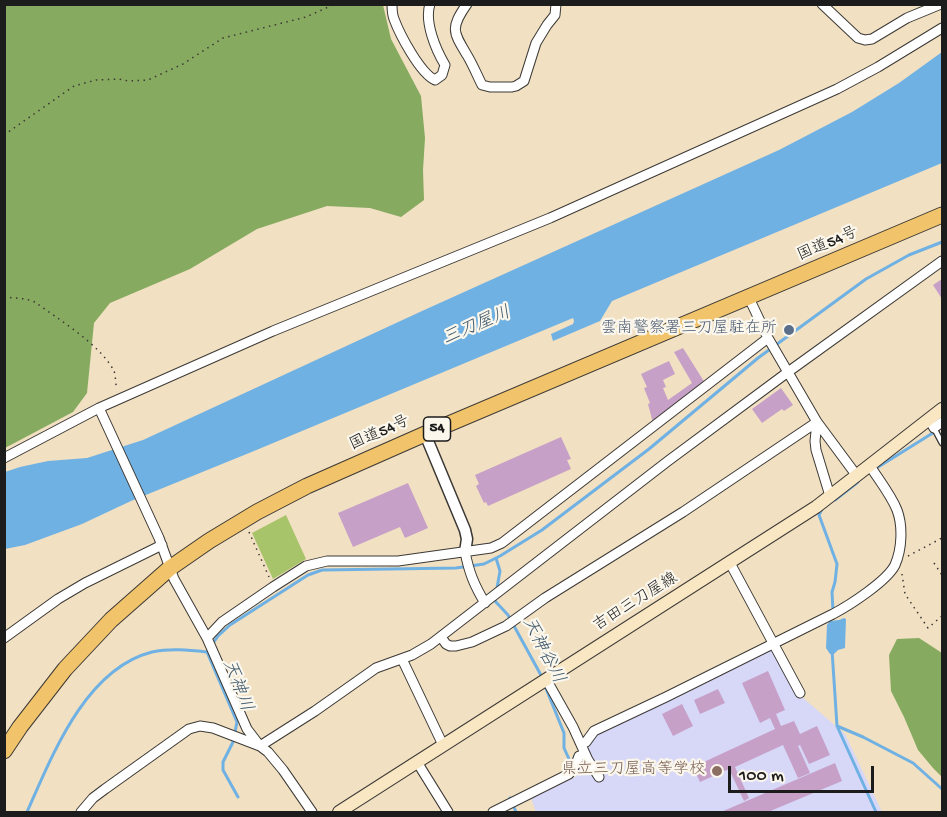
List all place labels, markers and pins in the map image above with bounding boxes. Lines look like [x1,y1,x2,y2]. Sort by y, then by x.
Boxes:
place label: 雲南警察署三刀屋駐在所 [601,320,777,340]
marker: 雲南警察署三刀屋駐在所 [782,323,796,337]
place label: 県立三刀屋高等学校 [561,761,705,781]
marker: 県立三刀屋高等学校 [710,764,724,778]

